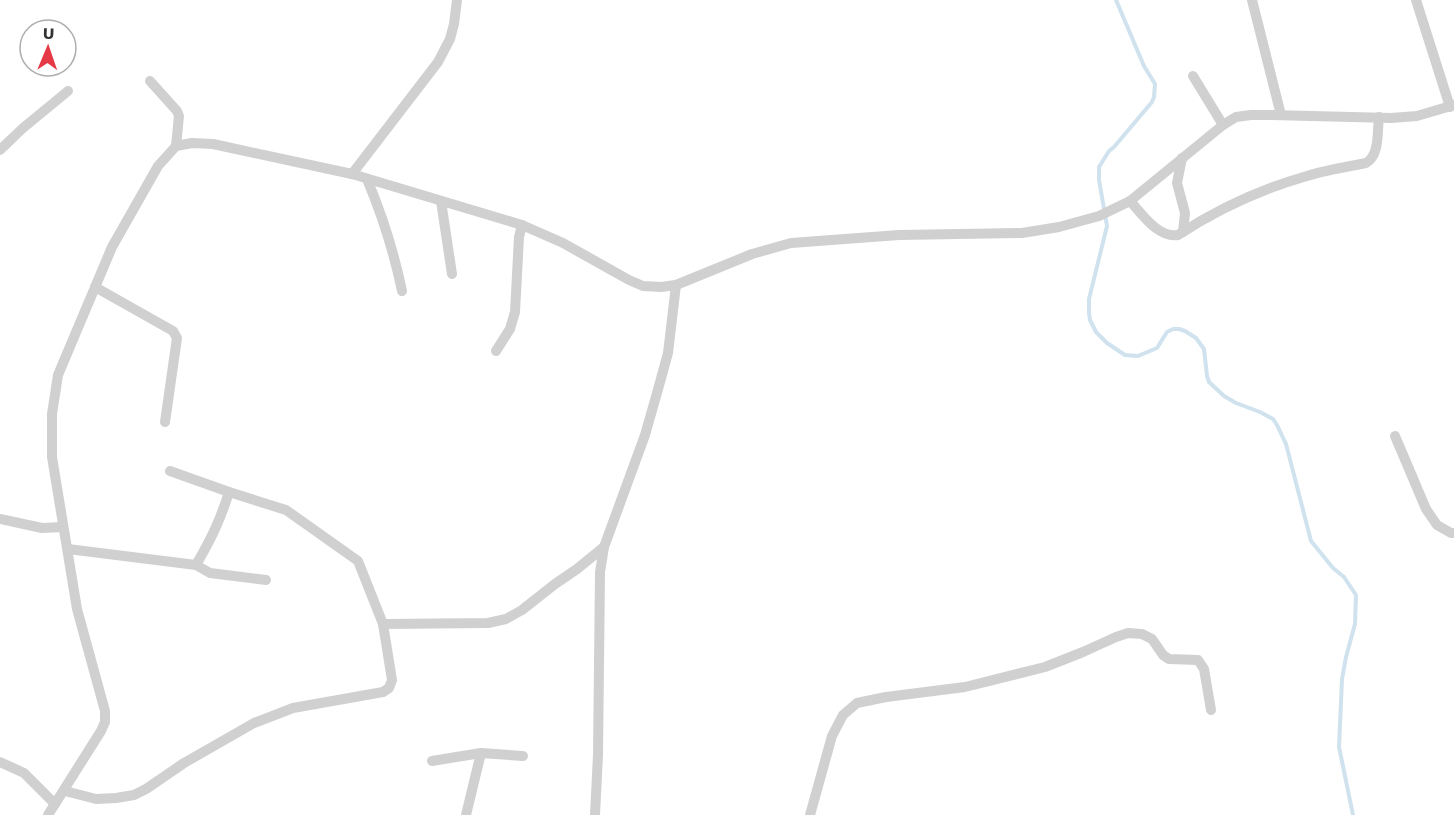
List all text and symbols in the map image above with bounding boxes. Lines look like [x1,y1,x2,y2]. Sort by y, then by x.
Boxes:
north arrow [18,18,78,78]
text: U [42,24,55,43]

